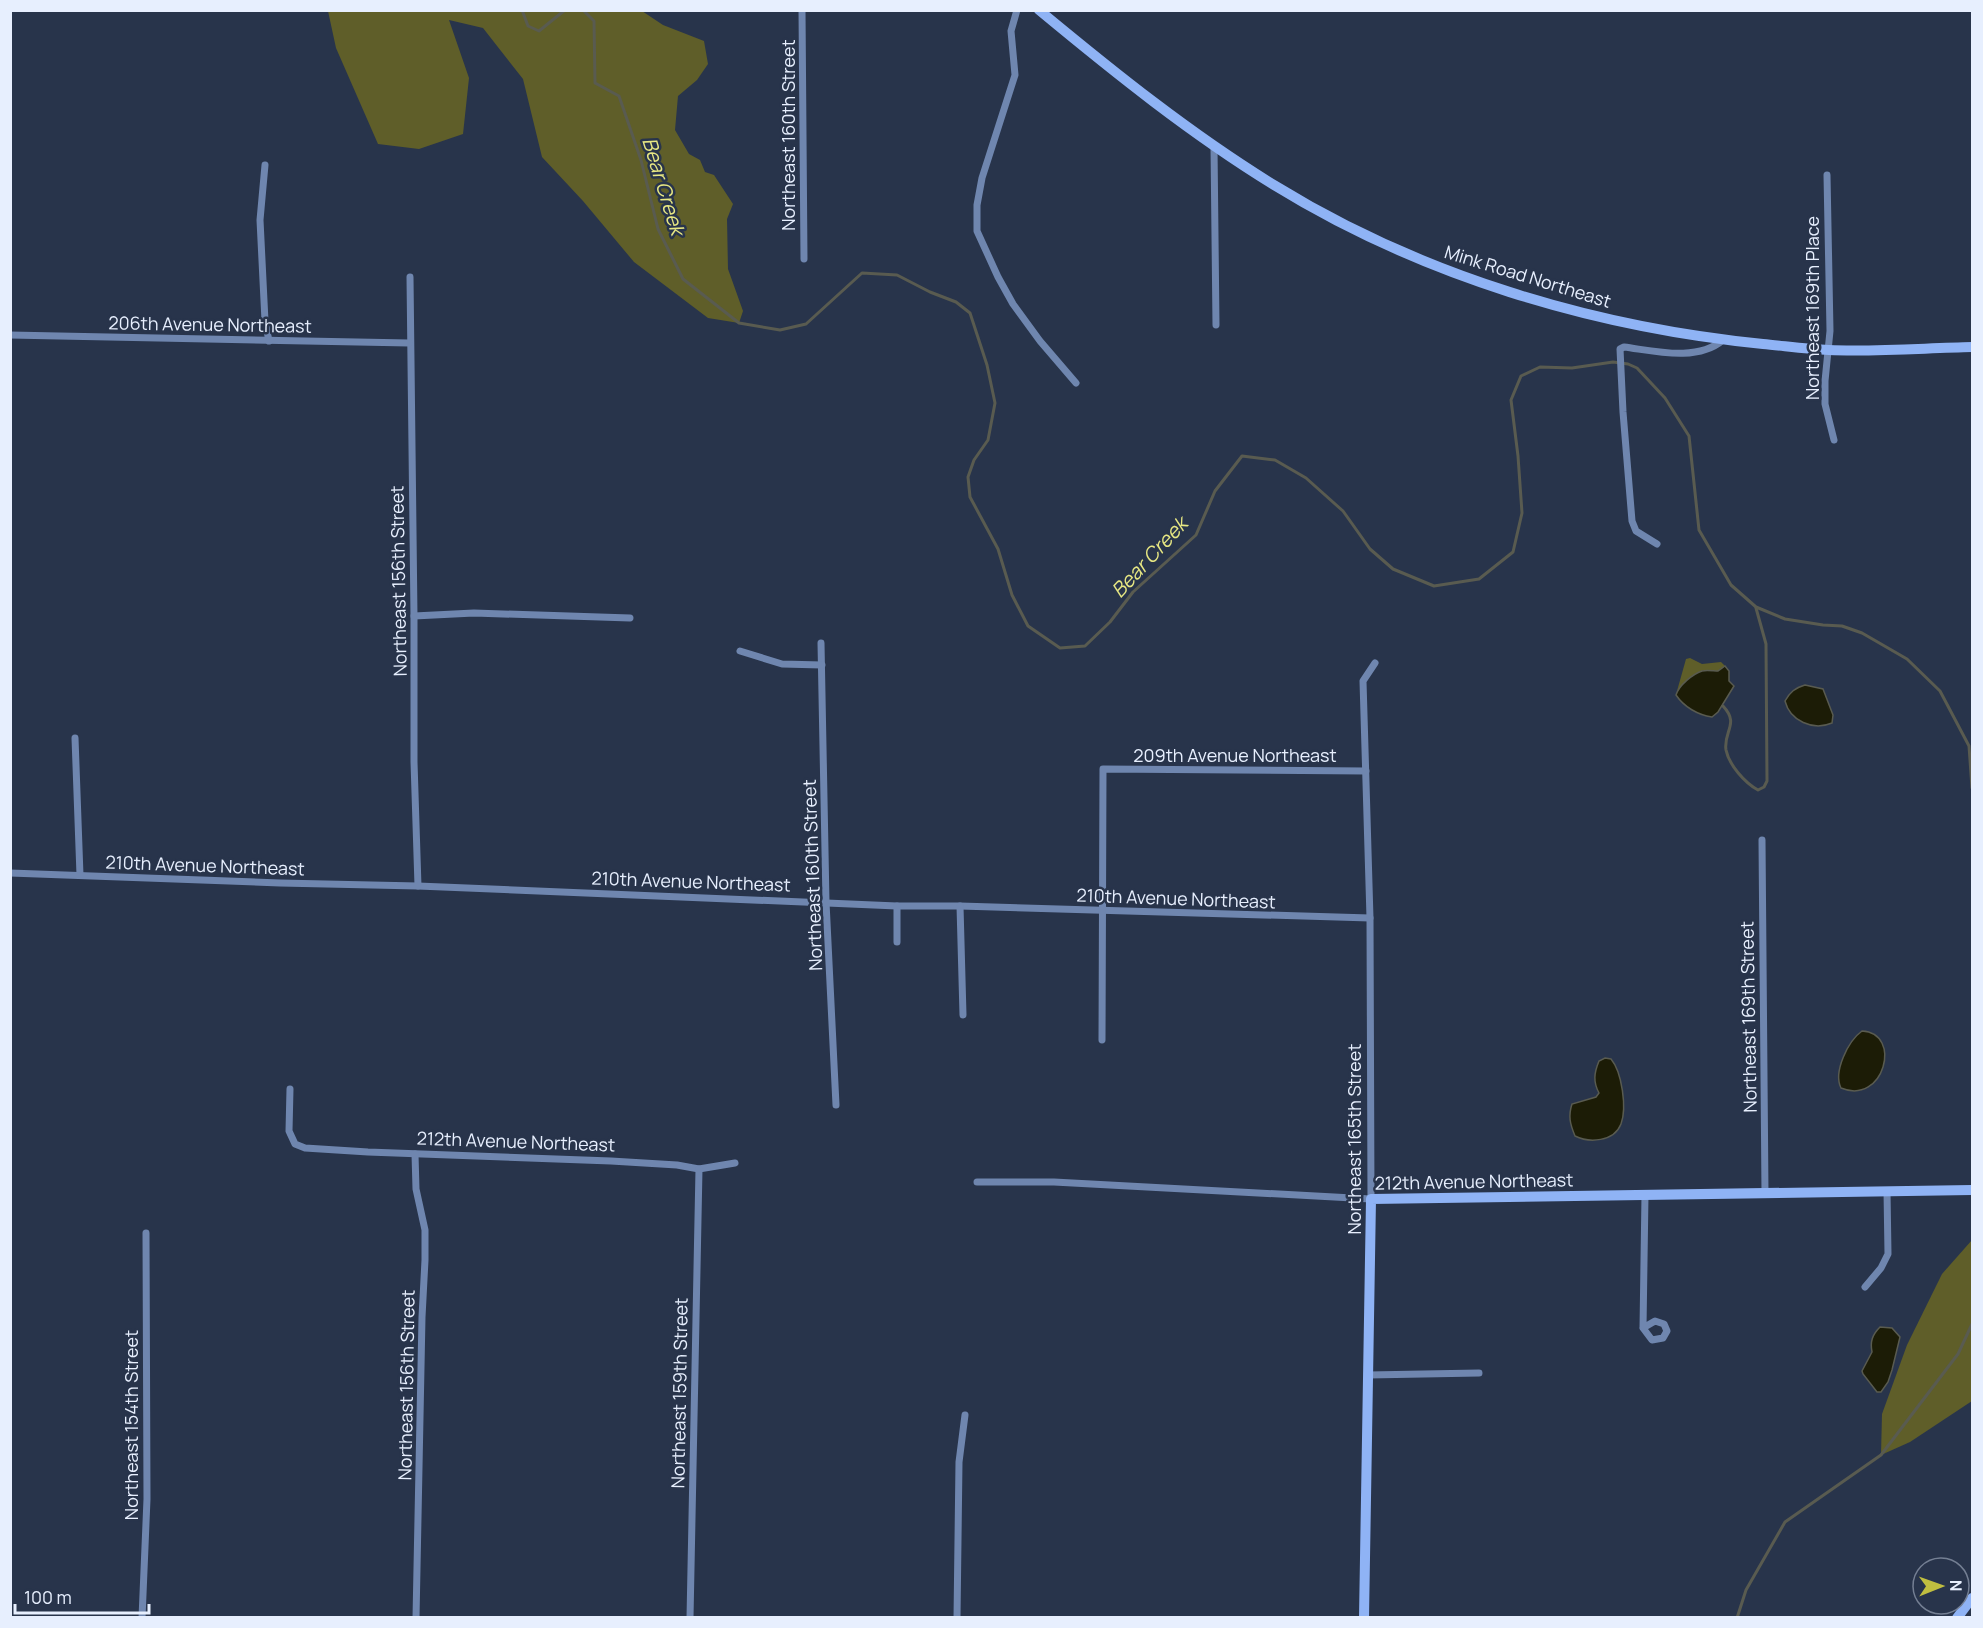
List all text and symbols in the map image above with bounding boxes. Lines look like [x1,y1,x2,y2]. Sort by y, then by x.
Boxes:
street label: Northeast 160th Street [776,39,800,231]
water label: Bear Creek [636,134,693,241]
street label: Northeast 169th Place [1800,216,1824,400]
street label: Mink Road Northeast [1442,239,1614,313]
street label: 206th Avenue Northeast [108,310,312,338]
street label: Northeast 156th Street [384,485,412,677]
water label: Bear Creek [1105,509,1195,603]
street label: 209th Avenue Northeast [1133,743,1337,767]
street label: Northeast 160th Street [797,779,827,971]
street label: 210th Avenue Northeast [105,850,305,880]
street label: 210th Avenue Northeast [591,866,791,896]
street label: 210th Avenue Northeast [1076,883,1276,913]
street label: Northeast 169th Street [1734,921,1762,1113]
street label: Northeast 165th Street [1342,1044,1366,1234]
street label: 212th Avenue Northeast [416,1126,616,1156]
street label: 212th Avenue Northeast [1374,1167,1574,1195]
street label: Northeast 156th Street [392,1289,420,1481]
street label: Northeast 159th Street [665,1297,693,1489]
street label: Northeast 154th Street [119,1330,143,1520]
north arrow [1911,1556,1971,1616]
scale bar [15,1577,148,1615]
text: N [1945,1580,1967,1592]
text: 100 m [24,1585,72,1609]

